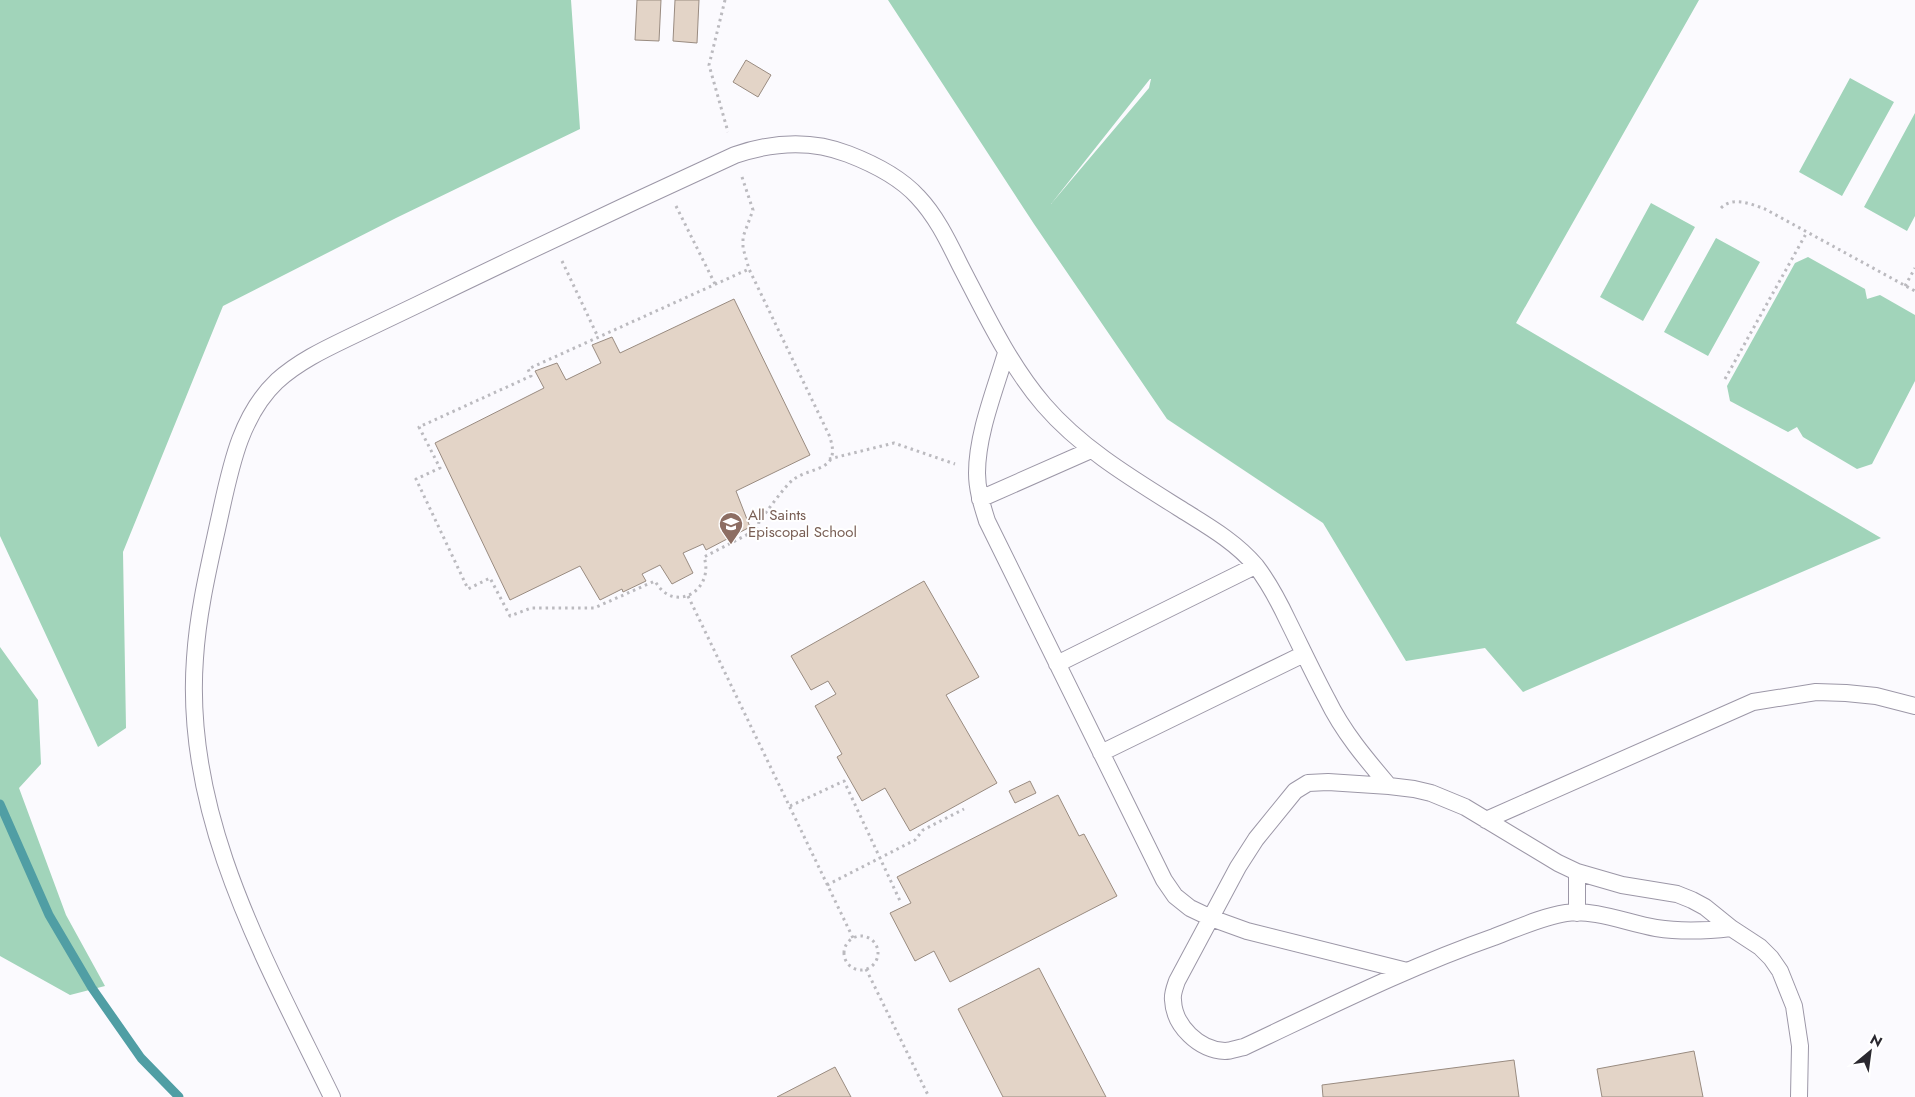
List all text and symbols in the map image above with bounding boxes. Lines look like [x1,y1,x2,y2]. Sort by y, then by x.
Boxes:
place label: All Saints Episcopal School [748,504,857,543]
school or university icon: All Saints Episcopal School [718,511,744,545]
north arrow [1845,1027,1895,1077]
text: N [1867,1029,1886,1052]

